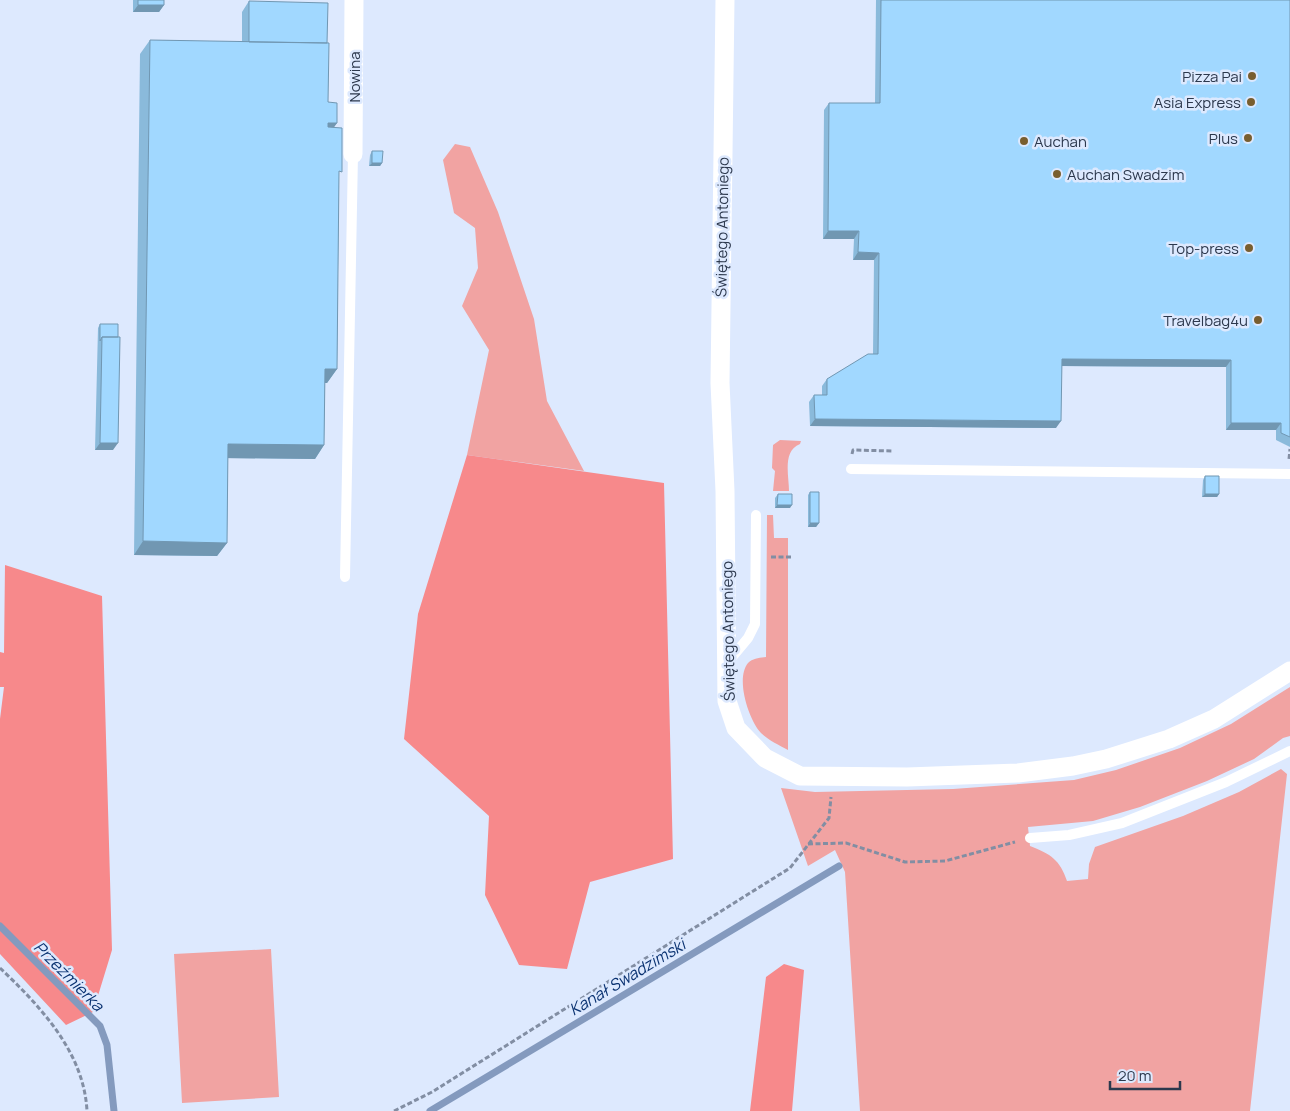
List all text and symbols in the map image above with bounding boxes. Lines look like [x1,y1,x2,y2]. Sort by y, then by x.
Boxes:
street label: Nowina [344,51,365,103]
place label: Pizza Pai [1182,66,1242,87]
marker: Pizza Pai [1246,70,1258,82]
place label: Asia Express [1154,92,1241,113]
marker: Asia Express [1245,96,1257,108]
place label: Plus [1209,128,1238,149]
place label: Auchan [1034,131,1087,152]
marker: Plus [1242,132,1254,144]
marker: Auchan [1018,135,1030,147]
street label: Świętego Antoniego [710,157,734,297]
place label: Auchan Swadzim [1067,164,1185,185]
marker: Auchan Swadzim [1051,168,1063,180]
place label: Top-press [1169,238,1239,259]
marker: Top-press [1243,242,1255,254]
place label: Travelbag4u [1163,310,1248,331]
marker: Travelbag4u [1252,314,1264,326]
street label: Świętego Antoniego [716,561,740,701]
water label: Kanał Swadzimski [565,932,691,1020]
water label: Przeźmierka [29,936,109,1016]
scale bar [1110,1058,1180,1090]
text: 20 m [1118,1065,1151,1086]

